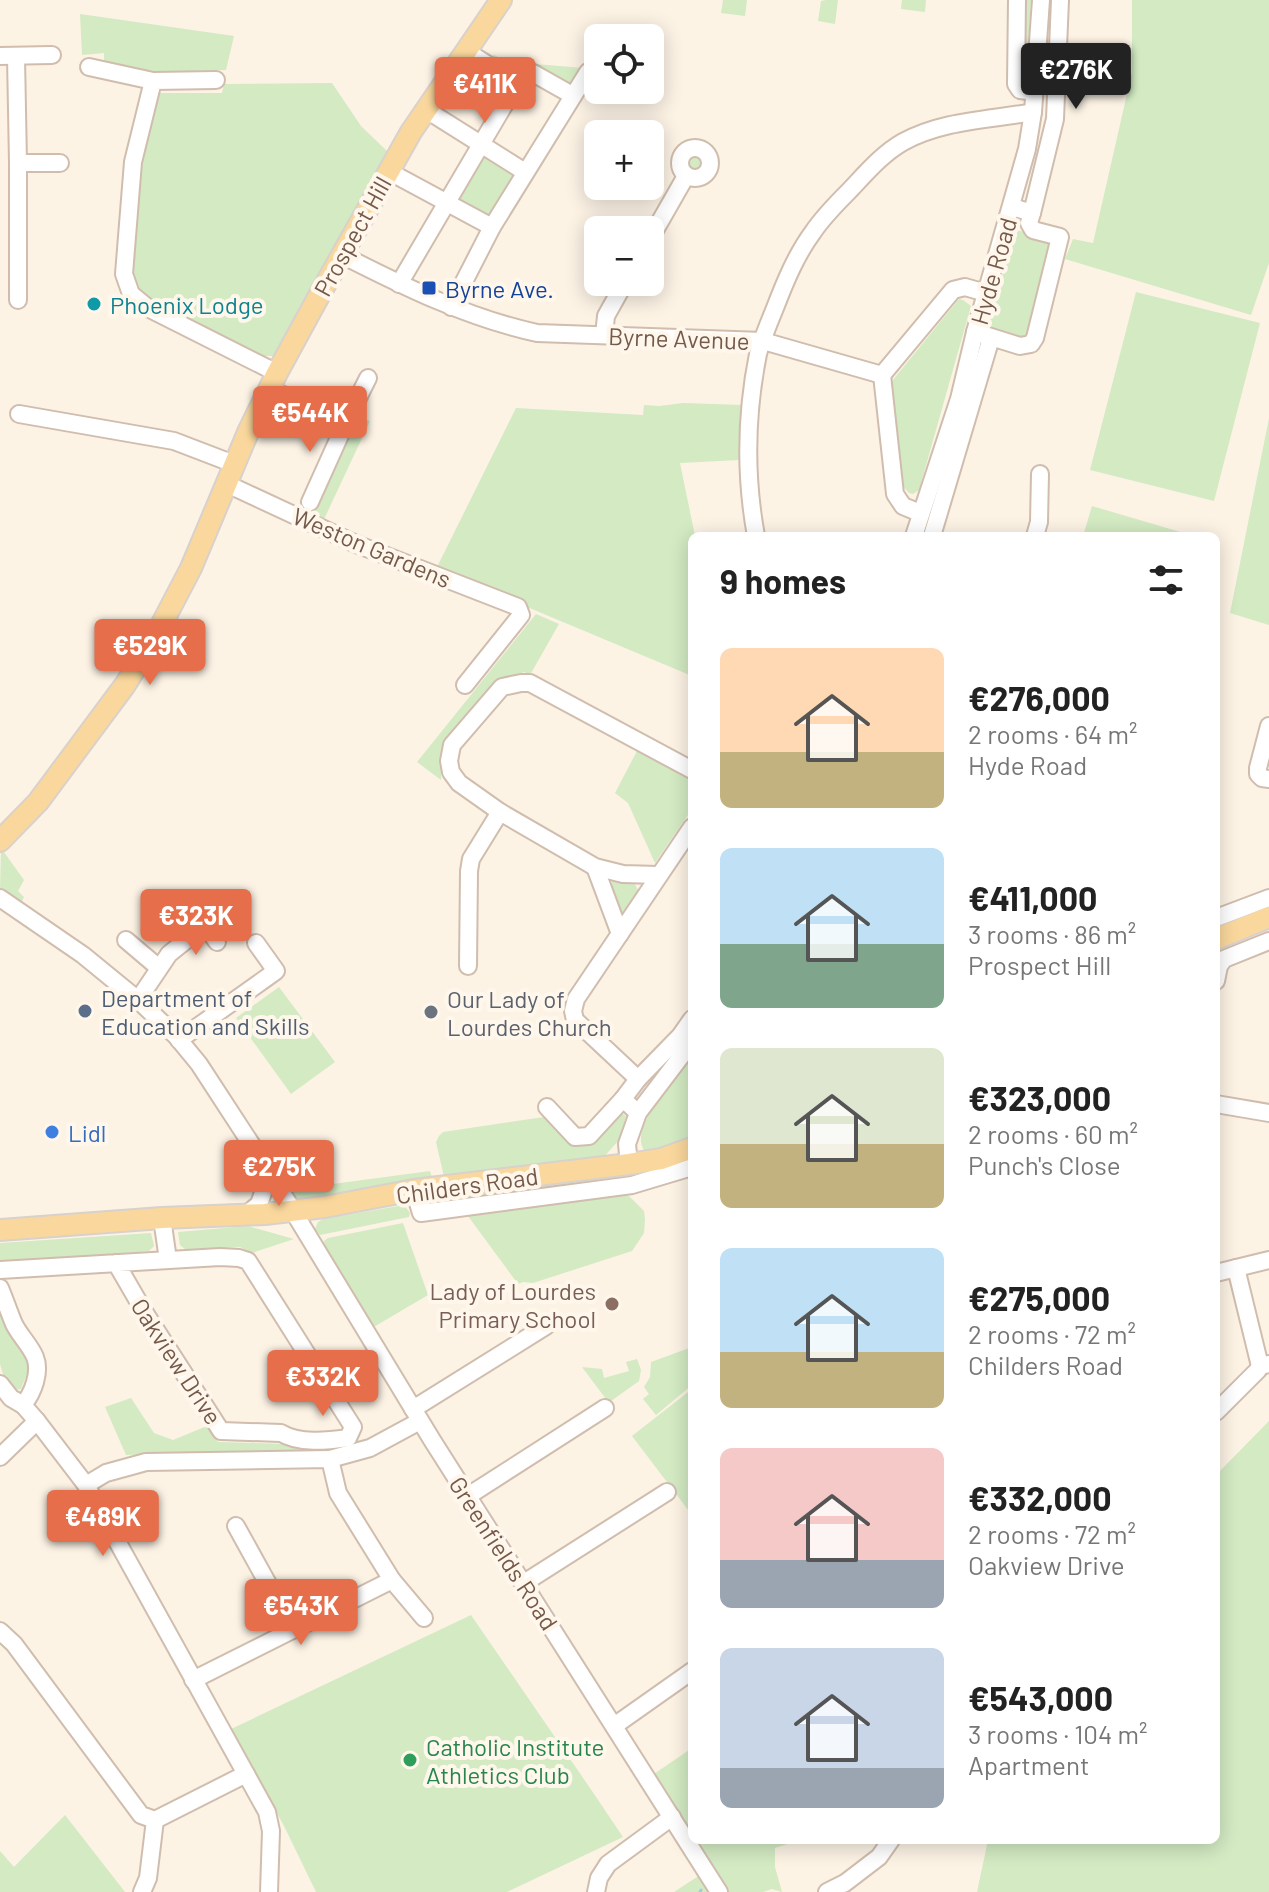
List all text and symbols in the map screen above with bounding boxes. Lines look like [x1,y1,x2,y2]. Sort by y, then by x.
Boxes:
map controls [584,24,664,296]
button: locate [584,24,664,104]
pin: €276K [1020,43,1132,111]
text: €276K [1039,53,1113,84]
pin: €411K [429,57,541,125]
text: €411K [453,67,517,98]
button: + [584,120,664,200]
street label: Prospect Hill [307,171,397,301]
street label: Hyde Road [964,214,1022,328]
button: − [584,216,664,296]
place label: Byrne Ave. [445,274,554,303]
marker: Byrne Ave. [420,279,438,297]
place label: Phoenix Lodge [110,290,264,319]
marker: Phoenix Lodge [85,295,103,313]
street label: Byrne Avenue [608,321,750,355]
pin: €544K [254,386,366,454]
text: €544K [271,396,349,427]
street label: Weston Gardens [289,501,455,593]
icon: filters [1144,558,1188,602]
text: 9 homes [720,560,846,601]
pin: €529K [94,619,206,687]
text: €529K [112,629,188,660]
text: €276,000 [968,677,1110,718]
icon: home [784,680,880,776]
text: 2 rooms · 64 m² [968,718,1138,749]
text: Hyde Road [968,749,1087,780]
text: €411,000 [968,877,1097,918]
icon: home [784,880,880,976]
pin: €323K [140,889,252,957]
text: €323K [158,899,234,930]
text: 3 rooms · 86 m² [968,918,1136,949]
text: Prospect Hill [968,949,1111,980]
place label: Department of Education and Skills [101,983,310,1040]
place label: Our Lady of Lourdes Church [447,984,612,1041]
marker: Department of Education and Skills [76,1002,94,1020]
marker: Our Lady of Lourdes Church [422,1003,440,1021]
text: €323,000 [968,1077,1111,1118]
icon: home [784,1080,880,1176]
place label: Lidl [68,1118,106,1147]
text: 2 rooms · 60 m² [968,1118,1138,1149]
marker: Lidl [43,1123,61,1141]
pin: €275K [223,1140,335,1208]
text: Punch's Close [968,1149,1121,1180]
text: €275K [242,1150,316,1181]
street label: Childers Road [394,1161,540,1209]
place label: Lady of Lourdes Primary School [429,1276,596,1333]
text: €275,000 [968,1277,1110,1318]
icon: home [784,1280,880,1376]
street label: Oakview Drive [125,1292,229,1430]
marker: Lady of Lourdes Primary School [603,1295,621,1313]
text: 2 rooms · 72 m² [968,1318,1136,1349]
text: Childers Road [968,1349,1123,1380]
pin: €332K [267,1350,379,1418]
text: €332K [285,1360,361,1391]
street label: Greenfields Road [444,1471,564,1635]
text: €332,000 [968,1477,1112,1518]
icon: home [784,1480,880,1576]
pin: €489K [47,1490,159,1558]
text: €489K [65,1500,141,1531]
text: 2 rooms · 72 m² [968,1518,1136,1549]
text: Oakview Drive [968,1549,1125,1580]
pin: €543K [245,1579,357,1647]
text: €543K [263,1589,339,1620]
text: €543,000 [968,1677,1113,1718]
icon: home [784,1680,880,1776]
text: 3 rooms · 104 m² [968,1718,1147,1749]
place label: Catholic Institute Athletics Club [426,1732,604,1789]
text: Apartment [968,1749,1089,1780]
marker: Catholic Institute Athletics Club [401,1751,419,1769]

